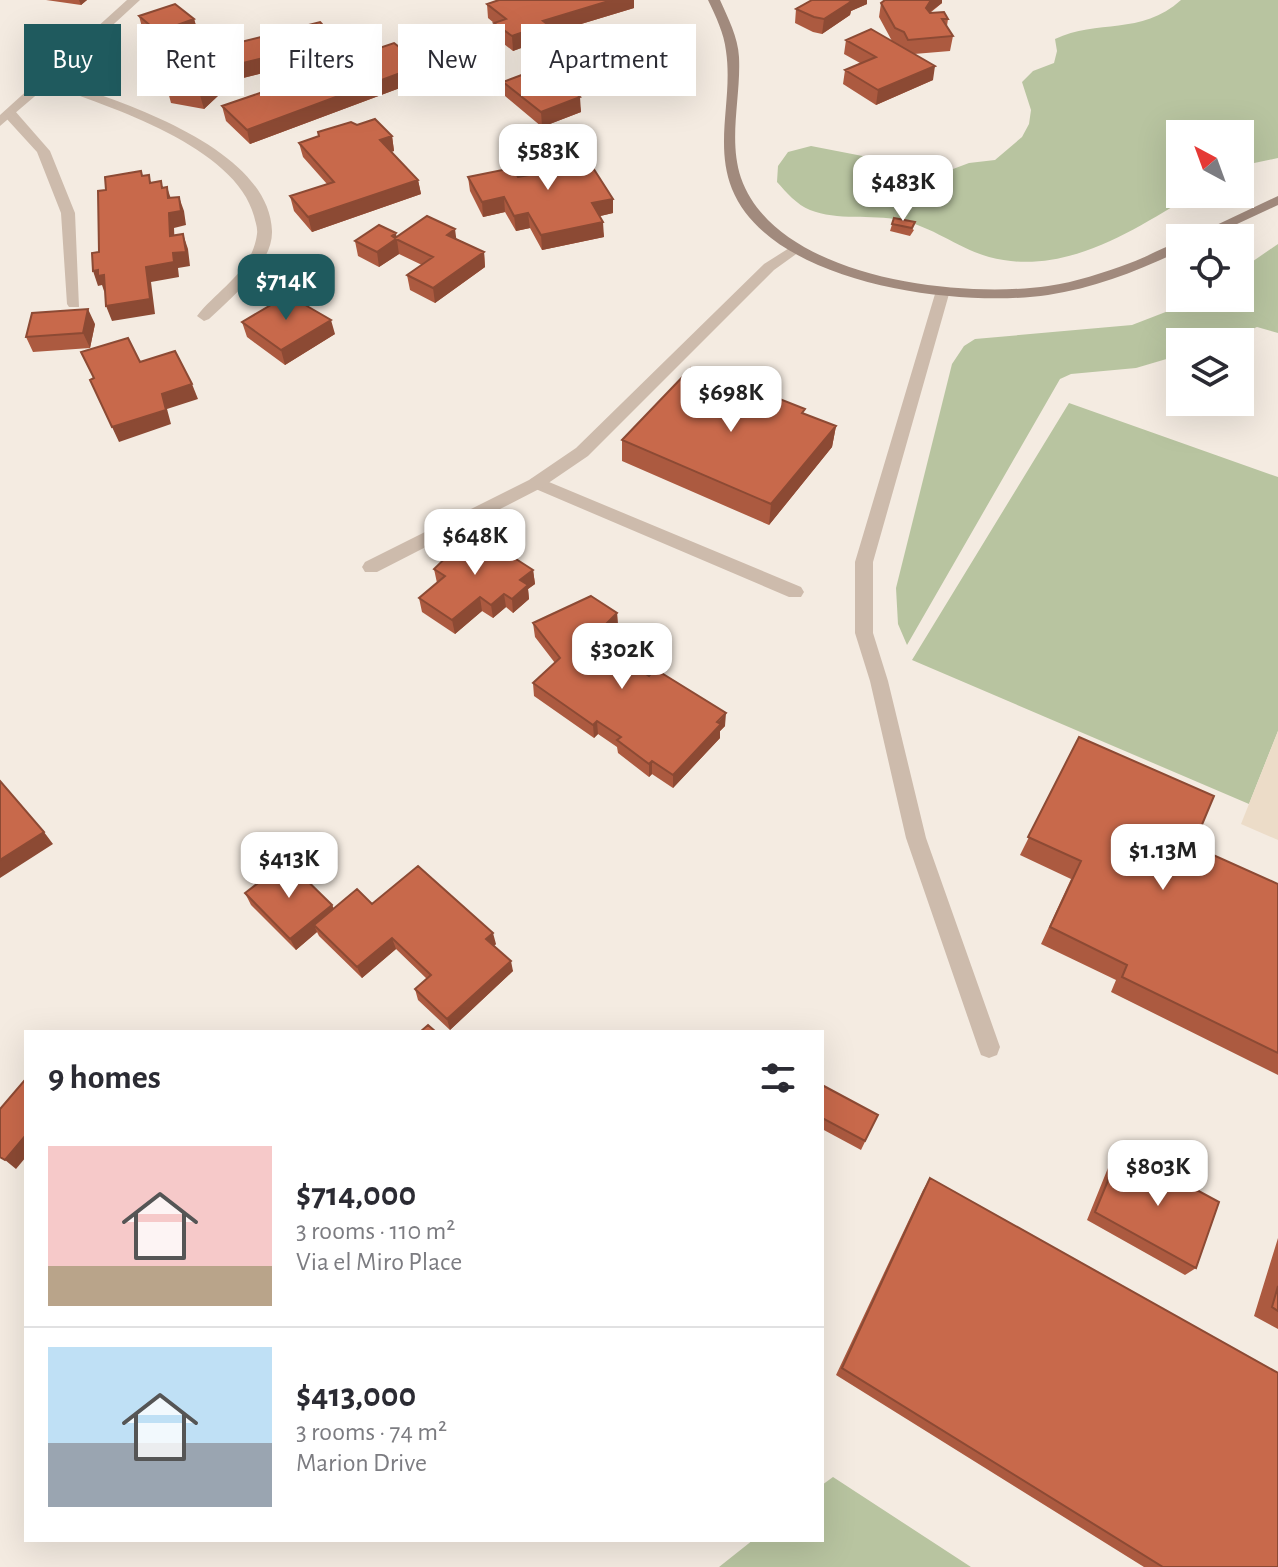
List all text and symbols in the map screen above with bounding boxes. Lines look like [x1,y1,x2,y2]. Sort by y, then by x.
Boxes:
chip: Buy [24,24,121,96]
chip: Rent [137,24,244,96]
chip: Filters [260,24,382,96]
chip: New [398,24,505,96]
chip: Apartment [521,24,696,96]
north arrow [1166,120,1254,208]
map controls [1166,120,1254,416]
pin: $583K [492,124,604,192]
text: $583K [517,137,579,163]
pin: $483K [847,155,959,223]
text: $483K [871,168,935,194]
button: locate [1166,224,1254,312]
pin: $714K [230,254,342,322]
text: $714K [256,267,316,293]
button: layers [1166,328,1254,416]
pin: $698K [675,366,787,434]
text: $698K [699,379,763,405]
pin: $648K [419,509,531,577]
text: $648K [442,522,508,548]
pin: $302K [566,623,678,691]
text: $302K [590,636,654,662]
pin: $1.13M [1098,824,1228,892]
pin: $413K [233,832,345,900]
text: $1.13M [1129,837,1197,863]
text: $413K [259,845,319,871]
icon: filters [756,1056,800,1100]
text: 9 homes [48,1061,161,1095]
pin: $803K [1102,1140,1214,1208]
text: $803K [1126,1153,1190,1179]
icon: home [112,1178,208,1274]
text: $714,000 [296,1178,416,1212]
text: 3 rooms · 110 m² [296,1218,455,1244]
text: Via el Miro Place [296,1249,462,1275]
icon: home [112,1379,208,1475]
text: $413,000 [296,1379,416,1413]
text: 3 rooms · 74 m² [296,1419,447,1445]
text: Marion Drive [296,1450,427,1476]

